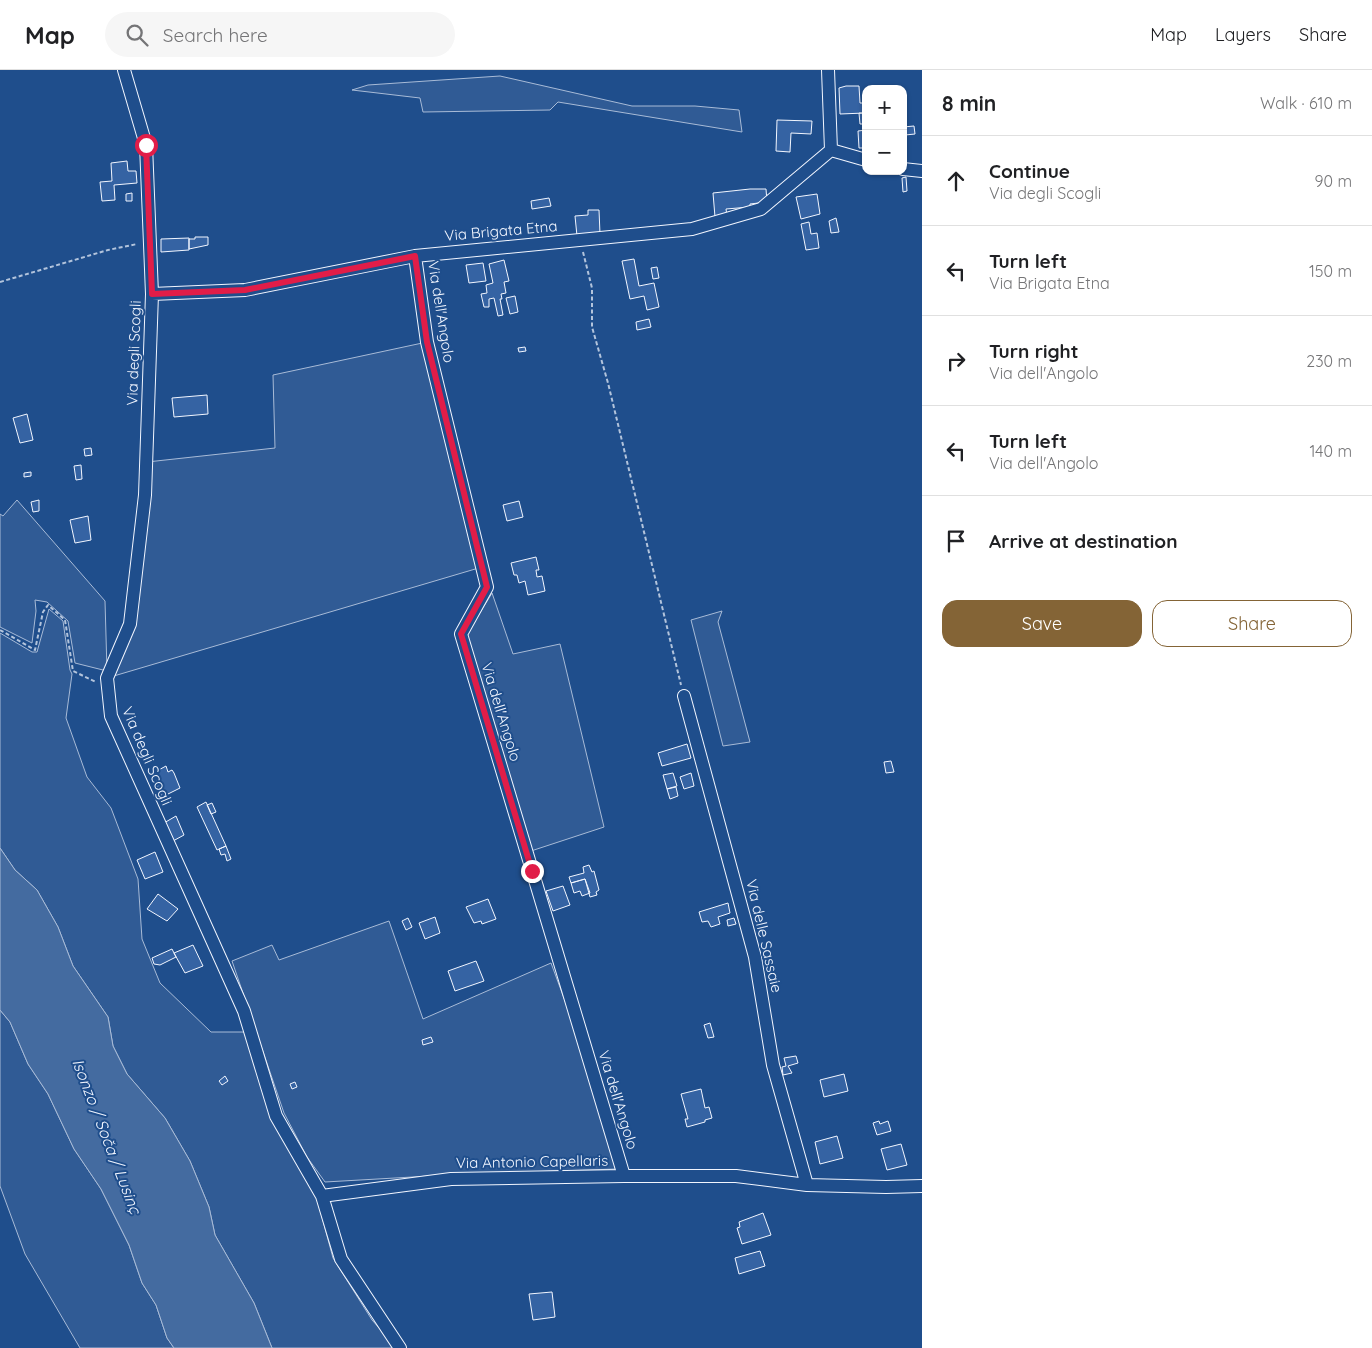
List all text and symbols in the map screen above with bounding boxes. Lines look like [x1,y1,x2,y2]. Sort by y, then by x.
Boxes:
search box [105,12,455,57]
text: Map [25,20,75,50]
icon: search [123,21,151,49]
text: Search here [163,23,268,47]
text: Map [1150,23,1187,46]
text: Layers [1215,23,1271,46]
text: Share [1299,23,1347,46]
map controls [862,85,907,175]
button: + [862,85,907,130]
text: 8 min [942,90,996,116]
text: Walk · 610 m [1260,93,1352,113]
button: − [862,130,907,175]
route start [135,134,158,157]
text: Continue [989,159,1070,183]
icon: ahead [942,167,970,195]
text: 90 m [1315,171,1352,191]
text: Via degli Scogli [989,183,1101,203]
street label: Via Brigata Etna [444,216,558,245]
text: Turn left [989,249,1067,273]
icon: left [942,257,970,285]
street label: Via dell'Angolo [424,260,459,364]
text: 150 m [1309,261,1352,281]
text: Via Brigata Etna [989,273,1110,293]
street label: Via degli Scogli [122,300,145,406]
text: Turn right [989,339,1078,363]
icon: right [942,347,970,375]
text: 230 m [1306,351,1352,371]
text: Via dell'Angolo [989,363,1098,383]
text: Turn left [989,429,1067,453]
icon: left [942,437,970,465]
text: 140 m [1309,441,1352,461]
text: Via dell'Angolo [989,453,1098,473]
icon: arrive [942,527,970,555]
text: Arrive at destination [989,529,1178,553]
button: Save [942,600,1142,647]
button: Share [1152,600,1352,647]
street label: Via dell'Angolo [477,660,526,764]
street label: Via degli Scogli [118,704,177,808]
route end [521,860,544,883]
street label: Via delle Sassaie [742,877,787,994]
street label: Via dell'Angolo [594,1048,643,1152]
water label: Isonzo / Soča / Lusinç [68,1056,146,1218]
street label: Via Antonio Capellaris [456,1151,608,1172]

